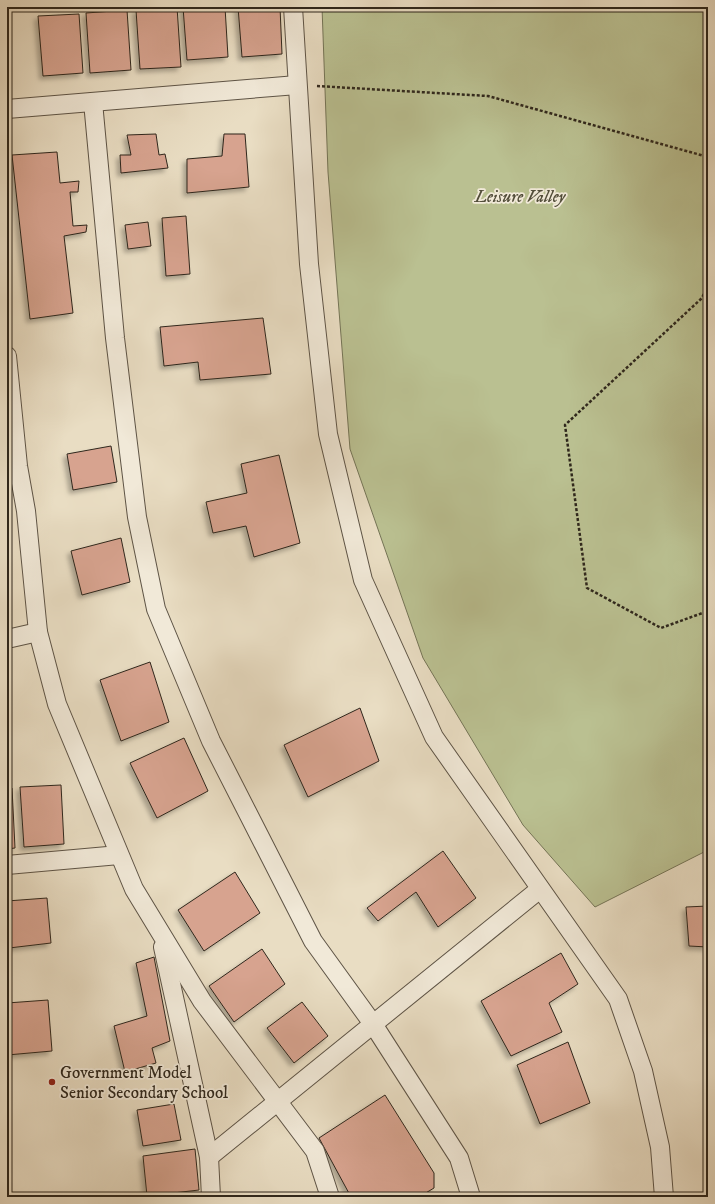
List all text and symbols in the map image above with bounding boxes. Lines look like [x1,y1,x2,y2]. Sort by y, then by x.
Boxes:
park label: Leisure Valley [474,186,567,208]
place label: Government Model Senior Secondary School [60,1062,228,1104]
marker: Government Model Senior Secondary School [47,1077,57,1087]

